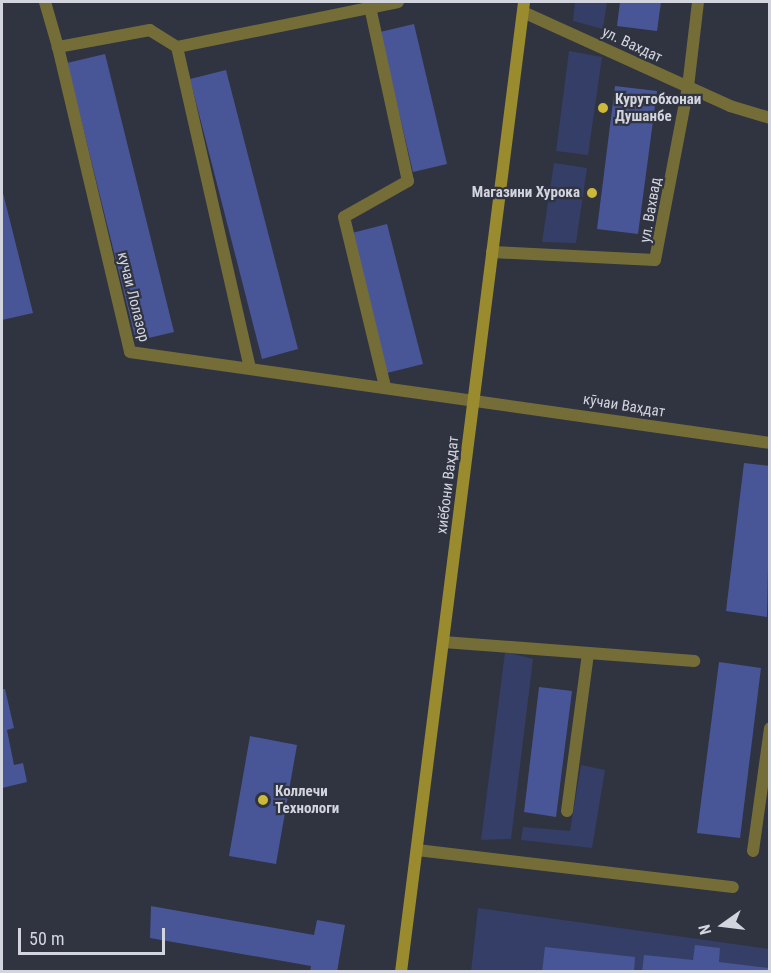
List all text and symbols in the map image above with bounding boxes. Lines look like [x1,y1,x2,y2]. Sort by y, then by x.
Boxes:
street label: ул. Вахдат [599,23,665,67]
place label: Курутобхонаи Душанбе [615,90,701,125]
marker: Курутобхонаи Душанбе [596,101,610,115]
street label: ул. Вахвад [636,176,666,244]
place label: Магазини Хурока [472,184,580,202]
marker: Магазини Хурока [585,186,599,200]
street label: кучаи Лолазор [113,250,153,344]
street label: кӯчаи Ваҳдат [582,391,666,421]
street label: хиёбони Ваҳдат [433,435,463,535]
place label: Коллечи Технологи [275,782,339,817]
marker: Коллечи Технологи [256,793,270,807]
north arrow [693,895,753,955]
scale bar [21,916,168,954]
text: N [695,922,715,937]
text: 50 m [29,928,64,949]

